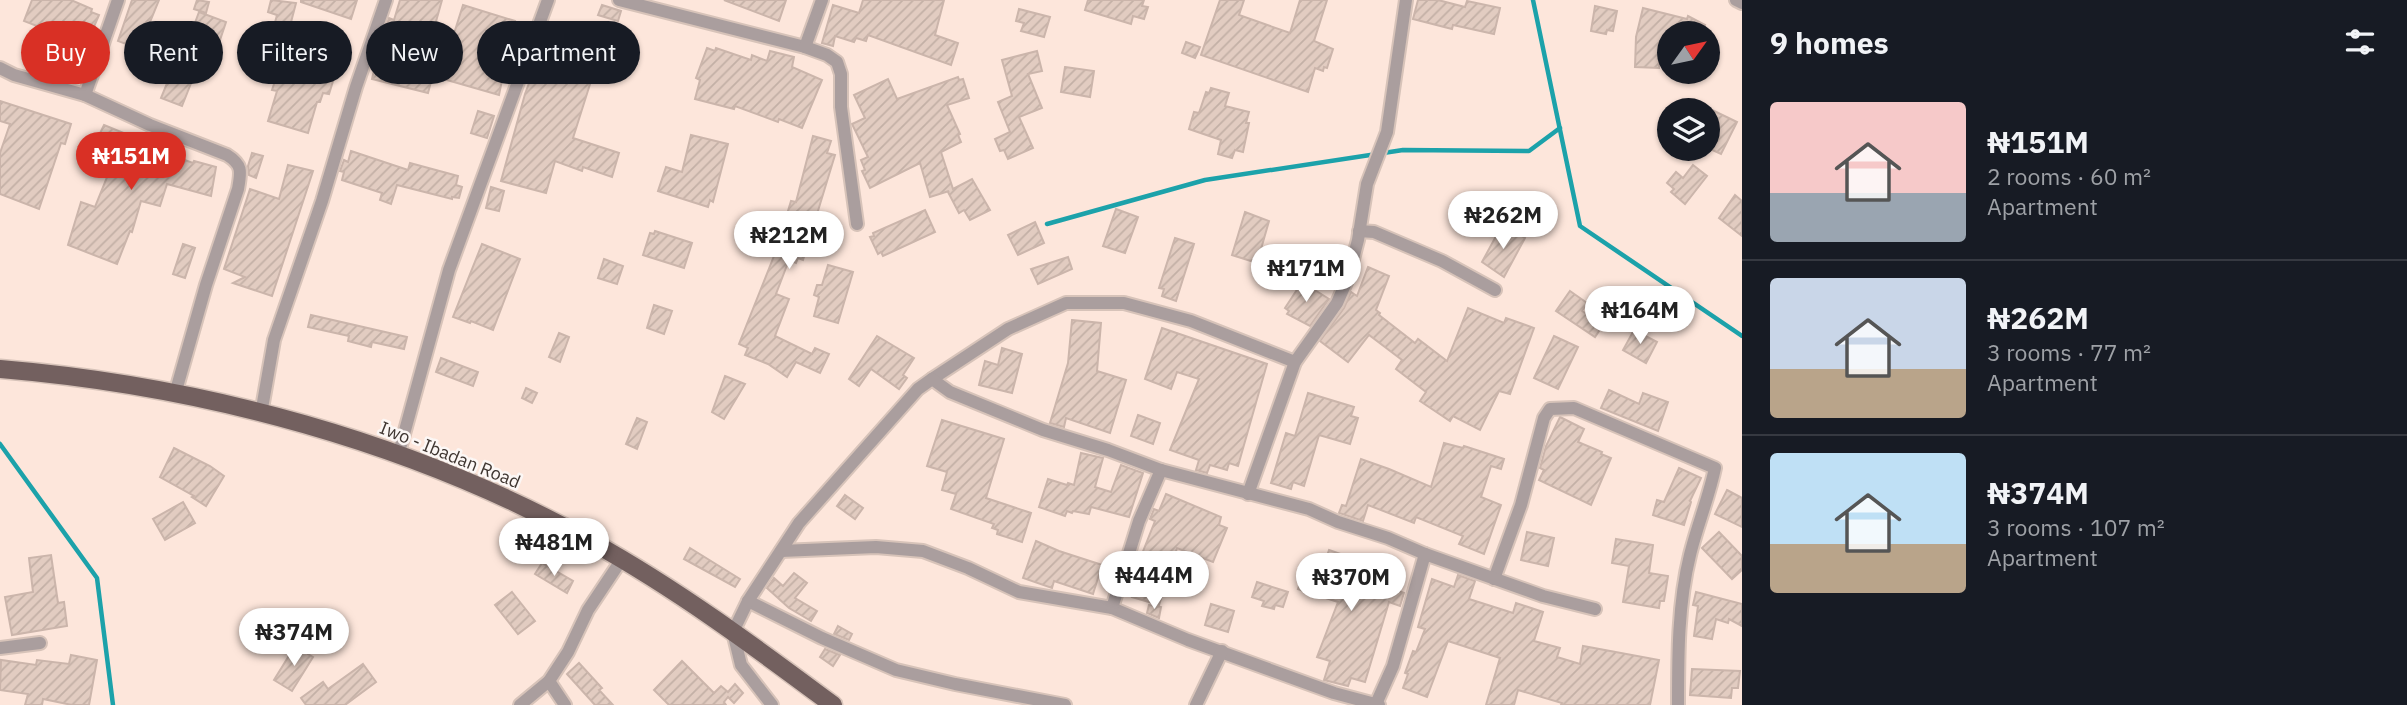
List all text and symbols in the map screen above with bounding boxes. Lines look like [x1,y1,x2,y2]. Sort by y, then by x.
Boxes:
chip: Buy [21,21,110,84]
chip: Rent [124,21,223,84]
chip: Filters [237,21,352,84]
chip: New [366,21,463,84]
chip: Apartment [477,21,640,84]
north arrow [1657,21,1720,84]
map controls [1657,21,1720,161]
text: 9 homes [1770,23,1889,62]
icon: filters [2341,23,2379,61]
button: layers [1657,98,1720,161]
text: ₦151M [1987,122,2089,161]
icon: home [1826,130,1910,214]
pin: ₦151M [82,132,180,192]
text: ₦151M [92,140,170,170]
text: 2 rooms · 60 m² [1987,161,2151,191]
pin: ₦262M [1454,191,1552,251]
text: Apartment [1987,191,2098,221]
text: ₦262M [1464,199,1542,229]
pin: ₦212M [740,212,838,271]
text: ₦212M [750,219,828,249]
pin: ₦171M [1257,244,1355,304]
text: ₦171M [1267,252,1345,282]
pin: ₦164M [1591,286,1689,346]
text: ₦164M [1601,294,1679,324]
text: ₦262M [1987,298,2089,337]
icon: home [1826,306,1910,390]
text: 3 rooms · 77 m² [1987,337,2151,367]
text: Apartment [1987,367,2098,397]
street label: Iwo - Ibadan Road [376,416,524,493]
text: ₦374M [1987,473,2089,512]
icon: home [1826,481,1910,565]
text: 3 rooms · 107 m² [1987,512,2165,542]
pin: ₦481M [505,518,603,578]
text: ₦481M [515,526,593,556]
text: Apartment [1987,542,2098,572]
pin: ₦444M [1105,552,1203,611]
pin: ₦370M [1302,554,1400,613]
text: ₦444M [1115,559,1193,589]
text: ₦370M [1312,561,1390,591]
pin: ₦374M [245,608,343,668]
text: ₦374M [255,616,333,646]

